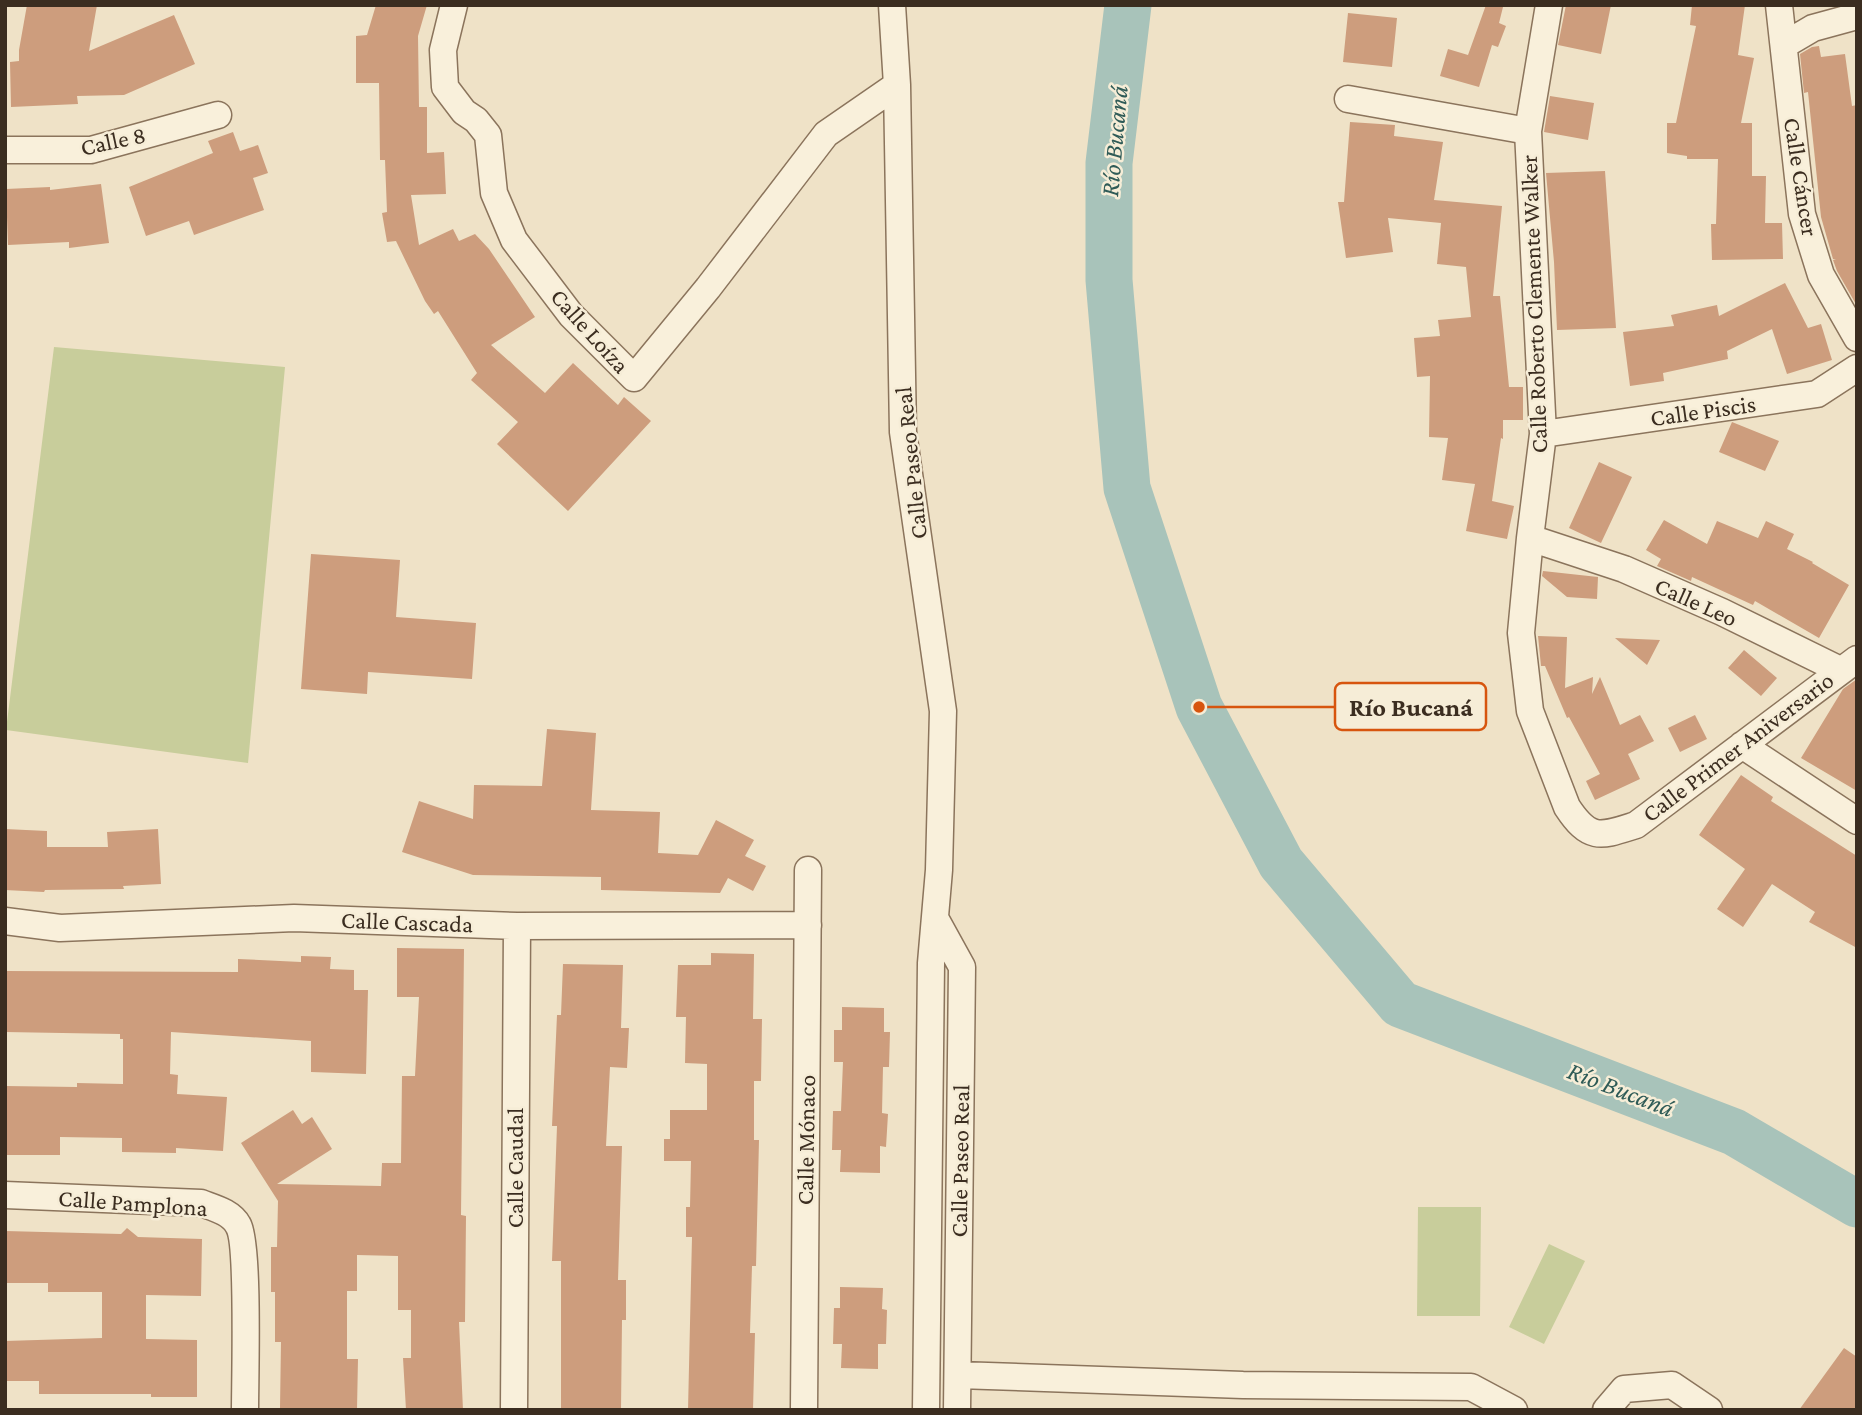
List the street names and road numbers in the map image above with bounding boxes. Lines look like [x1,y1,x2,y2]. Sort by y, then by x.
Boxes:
street label: Calle Cáncer [1779,116,1824,239]
street label: Calle 8 [78,120,148,161]
street label: Calle Roberto Clemente Walker [1515,154,1552,454]
street label: Calle Loíza [545,283,635,378]
street label: Calle Paseo Real [889,386,932,541]
street label: Calle Piscis [1648,390,1757,431]
street label: Calle Leo [1651,571,1742,632]
street label: Calle Primer Aniversario [1637,666,1839,827]
street label: Calle Cascada [340,906,474,937]
street label: Calle Mónaco [791,1075,820,1205]
street label: Calle Paseo Real [945,1084,974,1238]
street label: Calle Caudal [501,1108,528,1228]
street label: Calle Pamplona [57,1184,209,1221]

